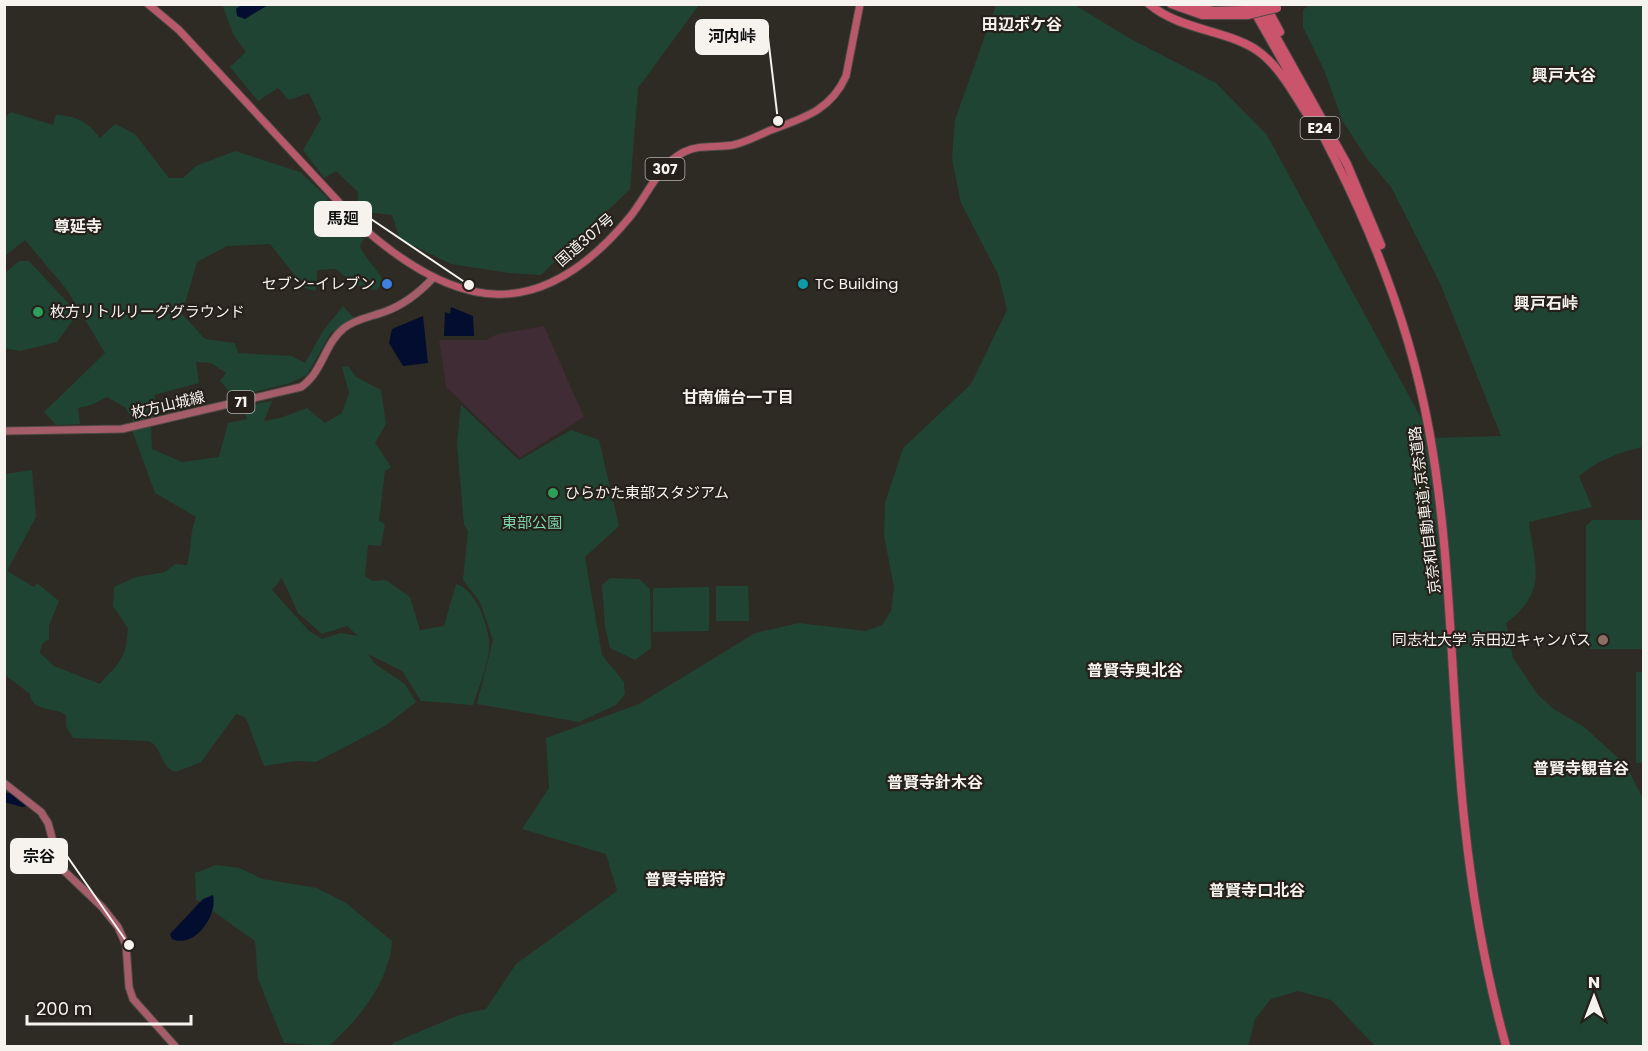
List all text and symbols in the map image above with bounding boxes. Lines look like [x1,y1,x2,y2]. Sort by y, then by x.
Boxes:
district label: 田辺ボケ谷 [982,13,1062,36]
callout: 河内峠 [696,20,768,54]
text: 河内峠 [708,25,756,48]
district label: 興戸大谷 [1532,64,1596,87]
road number: E24 [1300,117,1340,139]
road number: 307 [646,158,684,180]
callout: 馬廻 [315,202,371,236]
text: 馬廻 [327,207,359,230]
street label: 国道307号 [551,208,619,271]
district label: 尊延寺 [54,215,102,238]
place label: セブン-イレブン [262,273,375,294]
place label: TC Building [815,273,898,294]
marker: セブン-イレブン [380,277,394,291]
marker: TC Building [796,277,810,291]
district label: 興戸石峠 [1514,292,1578,315]
place label: 枚方リトルリーググラウンド [50,301,245,322]
marker: 枚方リトルリーググラウンド [31,305,45,319]
street label: 枚方山城線 [129,386,207,423]
district label: 甘南備台一丁目 [682,386,794,409]
road number: 71 [228,391,254,413]
street label: 京奈和自動車道;京奈道路 [1404,425,1445,595]
place label: ひらかた東部スタジアム [565,482,729,503]
marker: ひらかた東部スタジアム [546,486,560,500]
park label: 東部公園 [502,512,562,533]
place label: 同志社大学 京田辺キャンパス [1392,629,1591,650]
marker: 同志社大学 京田辺キャンパス [1596,633,1610,647]
district label: 普賢寺奥北谷 [1087,659,1183,682]
district label: 普賢寺観音谷 [1533,757,1629,780]
district label: 普賢寺針木谷 [887,771,983,794]
callout: 宗谷 [11,839,67,873]
text: 宗谷 [23,845,55,868]
district label: 普賢寺暗狩 [645,868,725,891]
district label: 普賢寺口北谷 [1209,879,1305,902]
north arrow [1564,967,1624,1027]
text: N [1588,971,1600,994]
scale bar [27,988,190,1026]
text: 200 m [36,996,92,1021]

